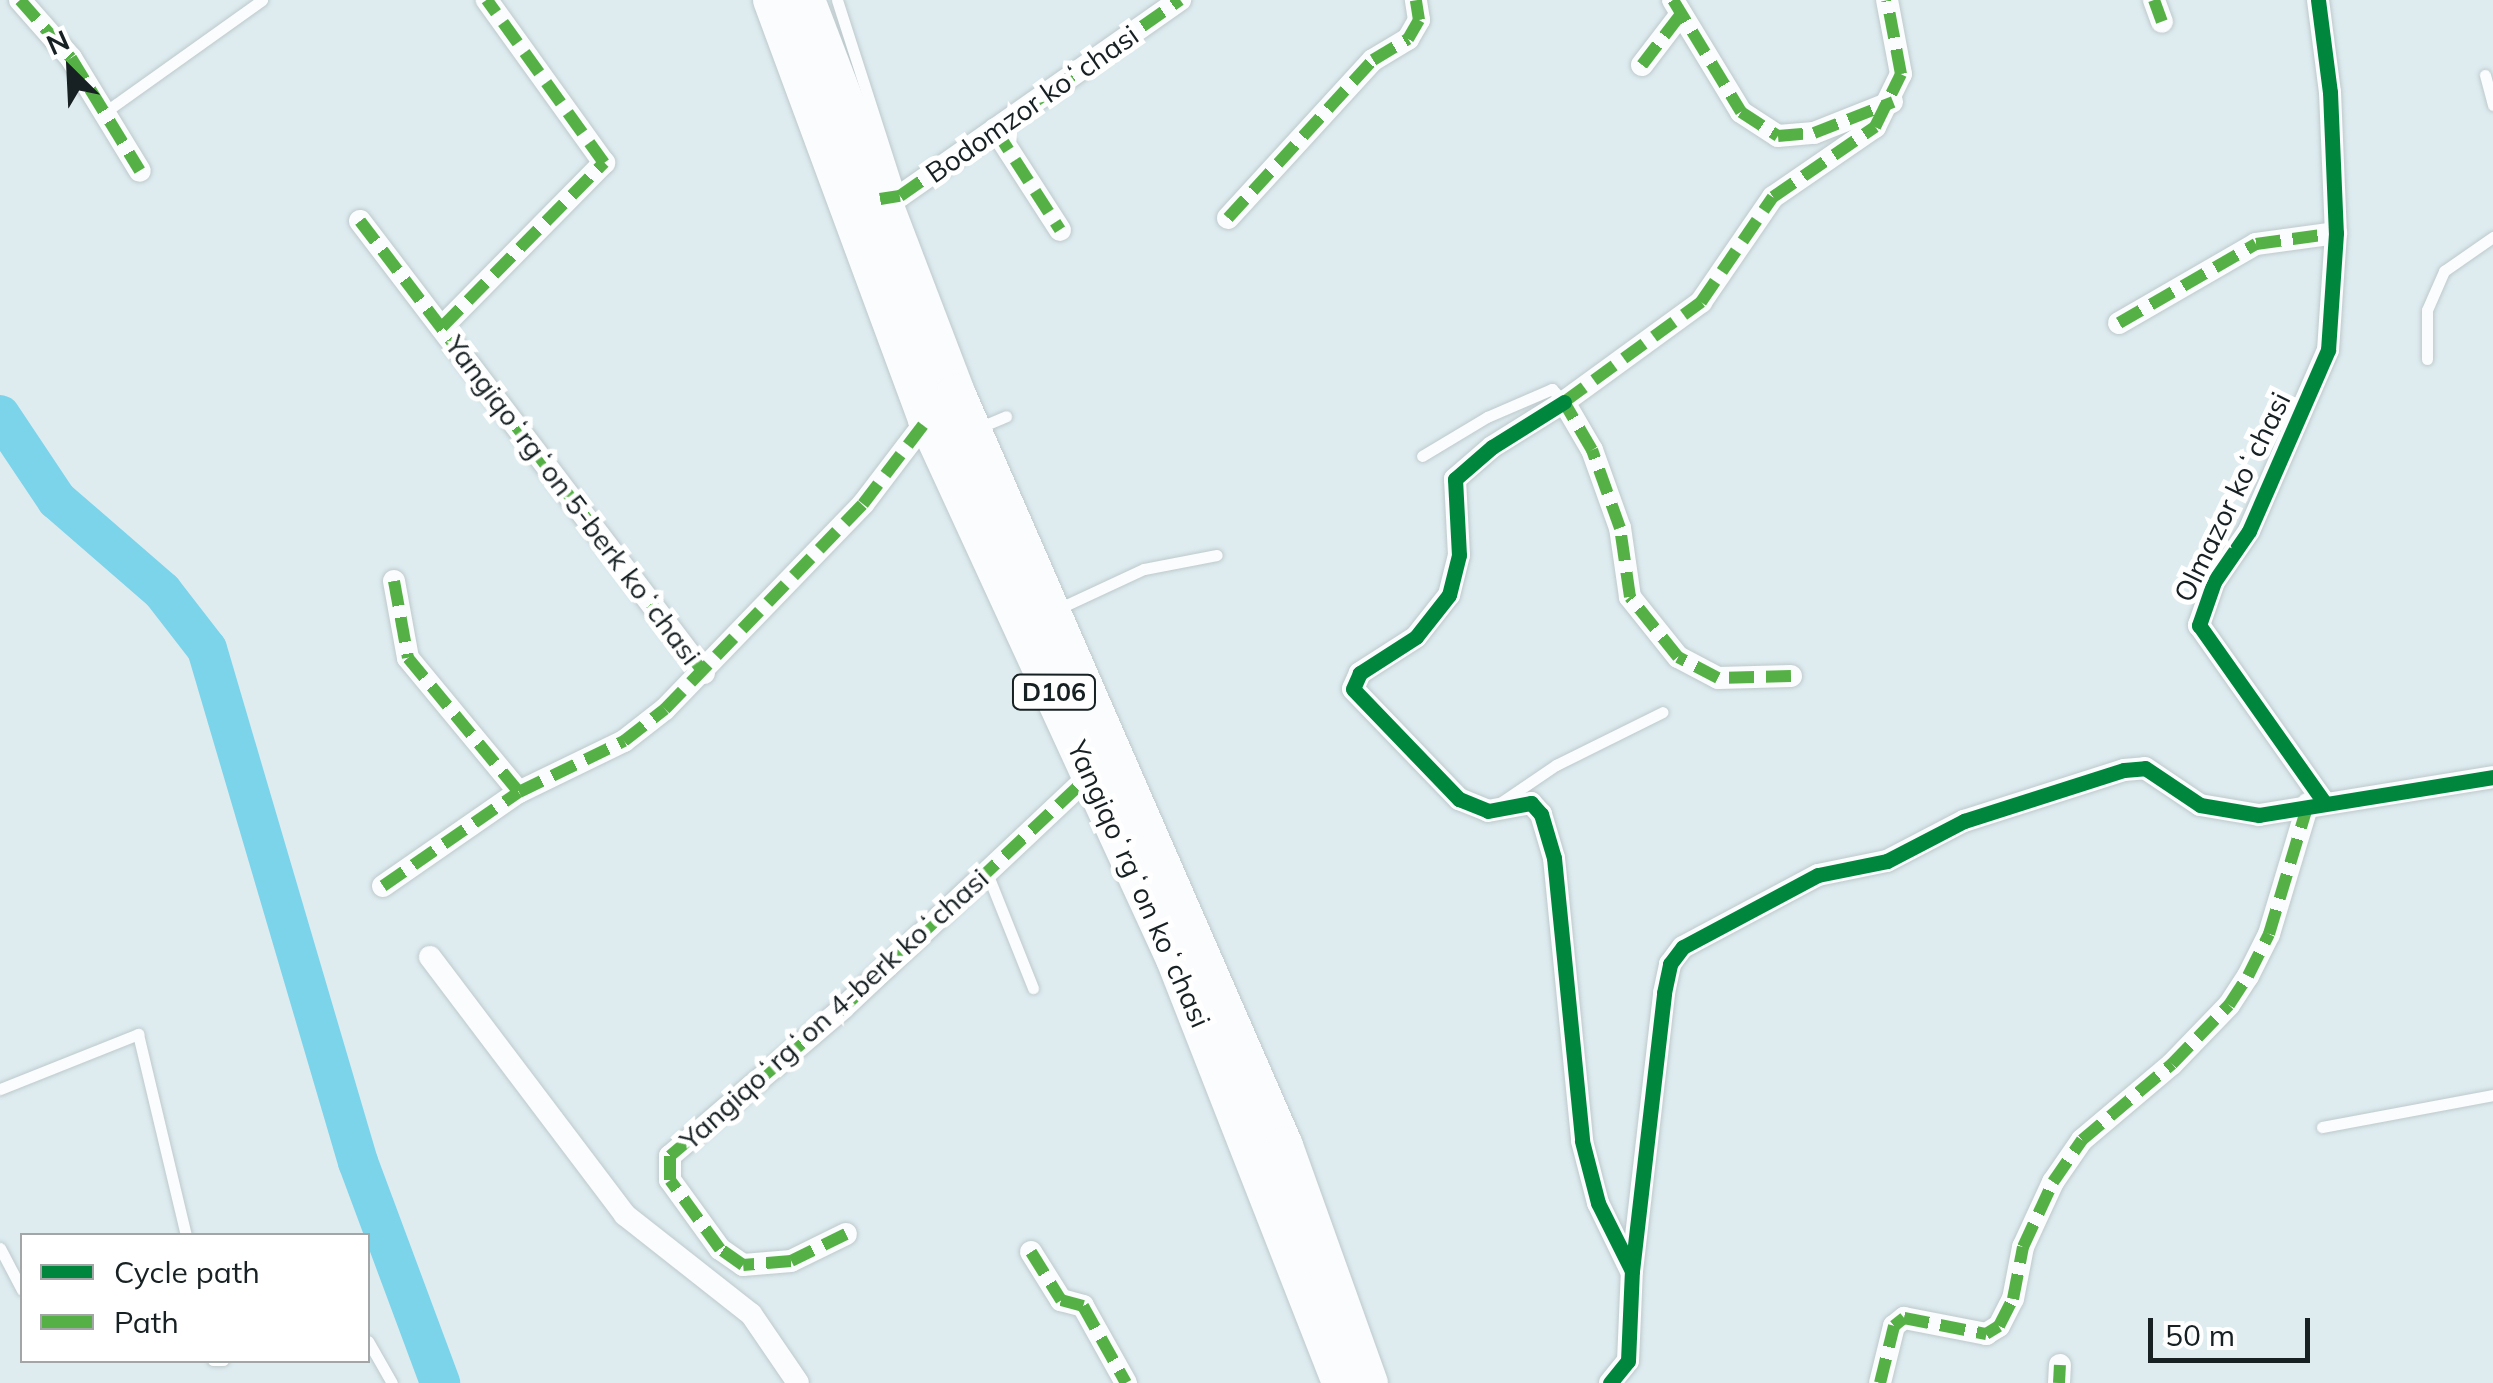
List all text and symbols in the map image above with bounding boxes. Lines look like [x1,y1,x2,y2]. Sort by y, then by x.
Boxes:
street label: Bodomzor koʻchasi [919,18,1145,190]
north arrow [20,20,120,120]
text: N [41,22,74,62]
street label: Yangiqoʻrgʻon 5-berk koʻchasi [438,329,708,671]
street label: Olmazor koʻchasi [2167,387,2297,607]
road number: D106 [1012,672,1096,712]
street label: Yangiqoʻrgʻon koʻchasi [1060,735,1218,1033]
street label: Yangiqoʻrgʻon 4-berk koʻchasi [673,862,995,1156]
legend [20,1233,370,1363]
text: Cycle path [114,1253,260,1291]
scale bar [2153,1298,2316,1360]
text: Path [114,1303,179,1341]
text: 50 m [2165,1316,2235,1354]

